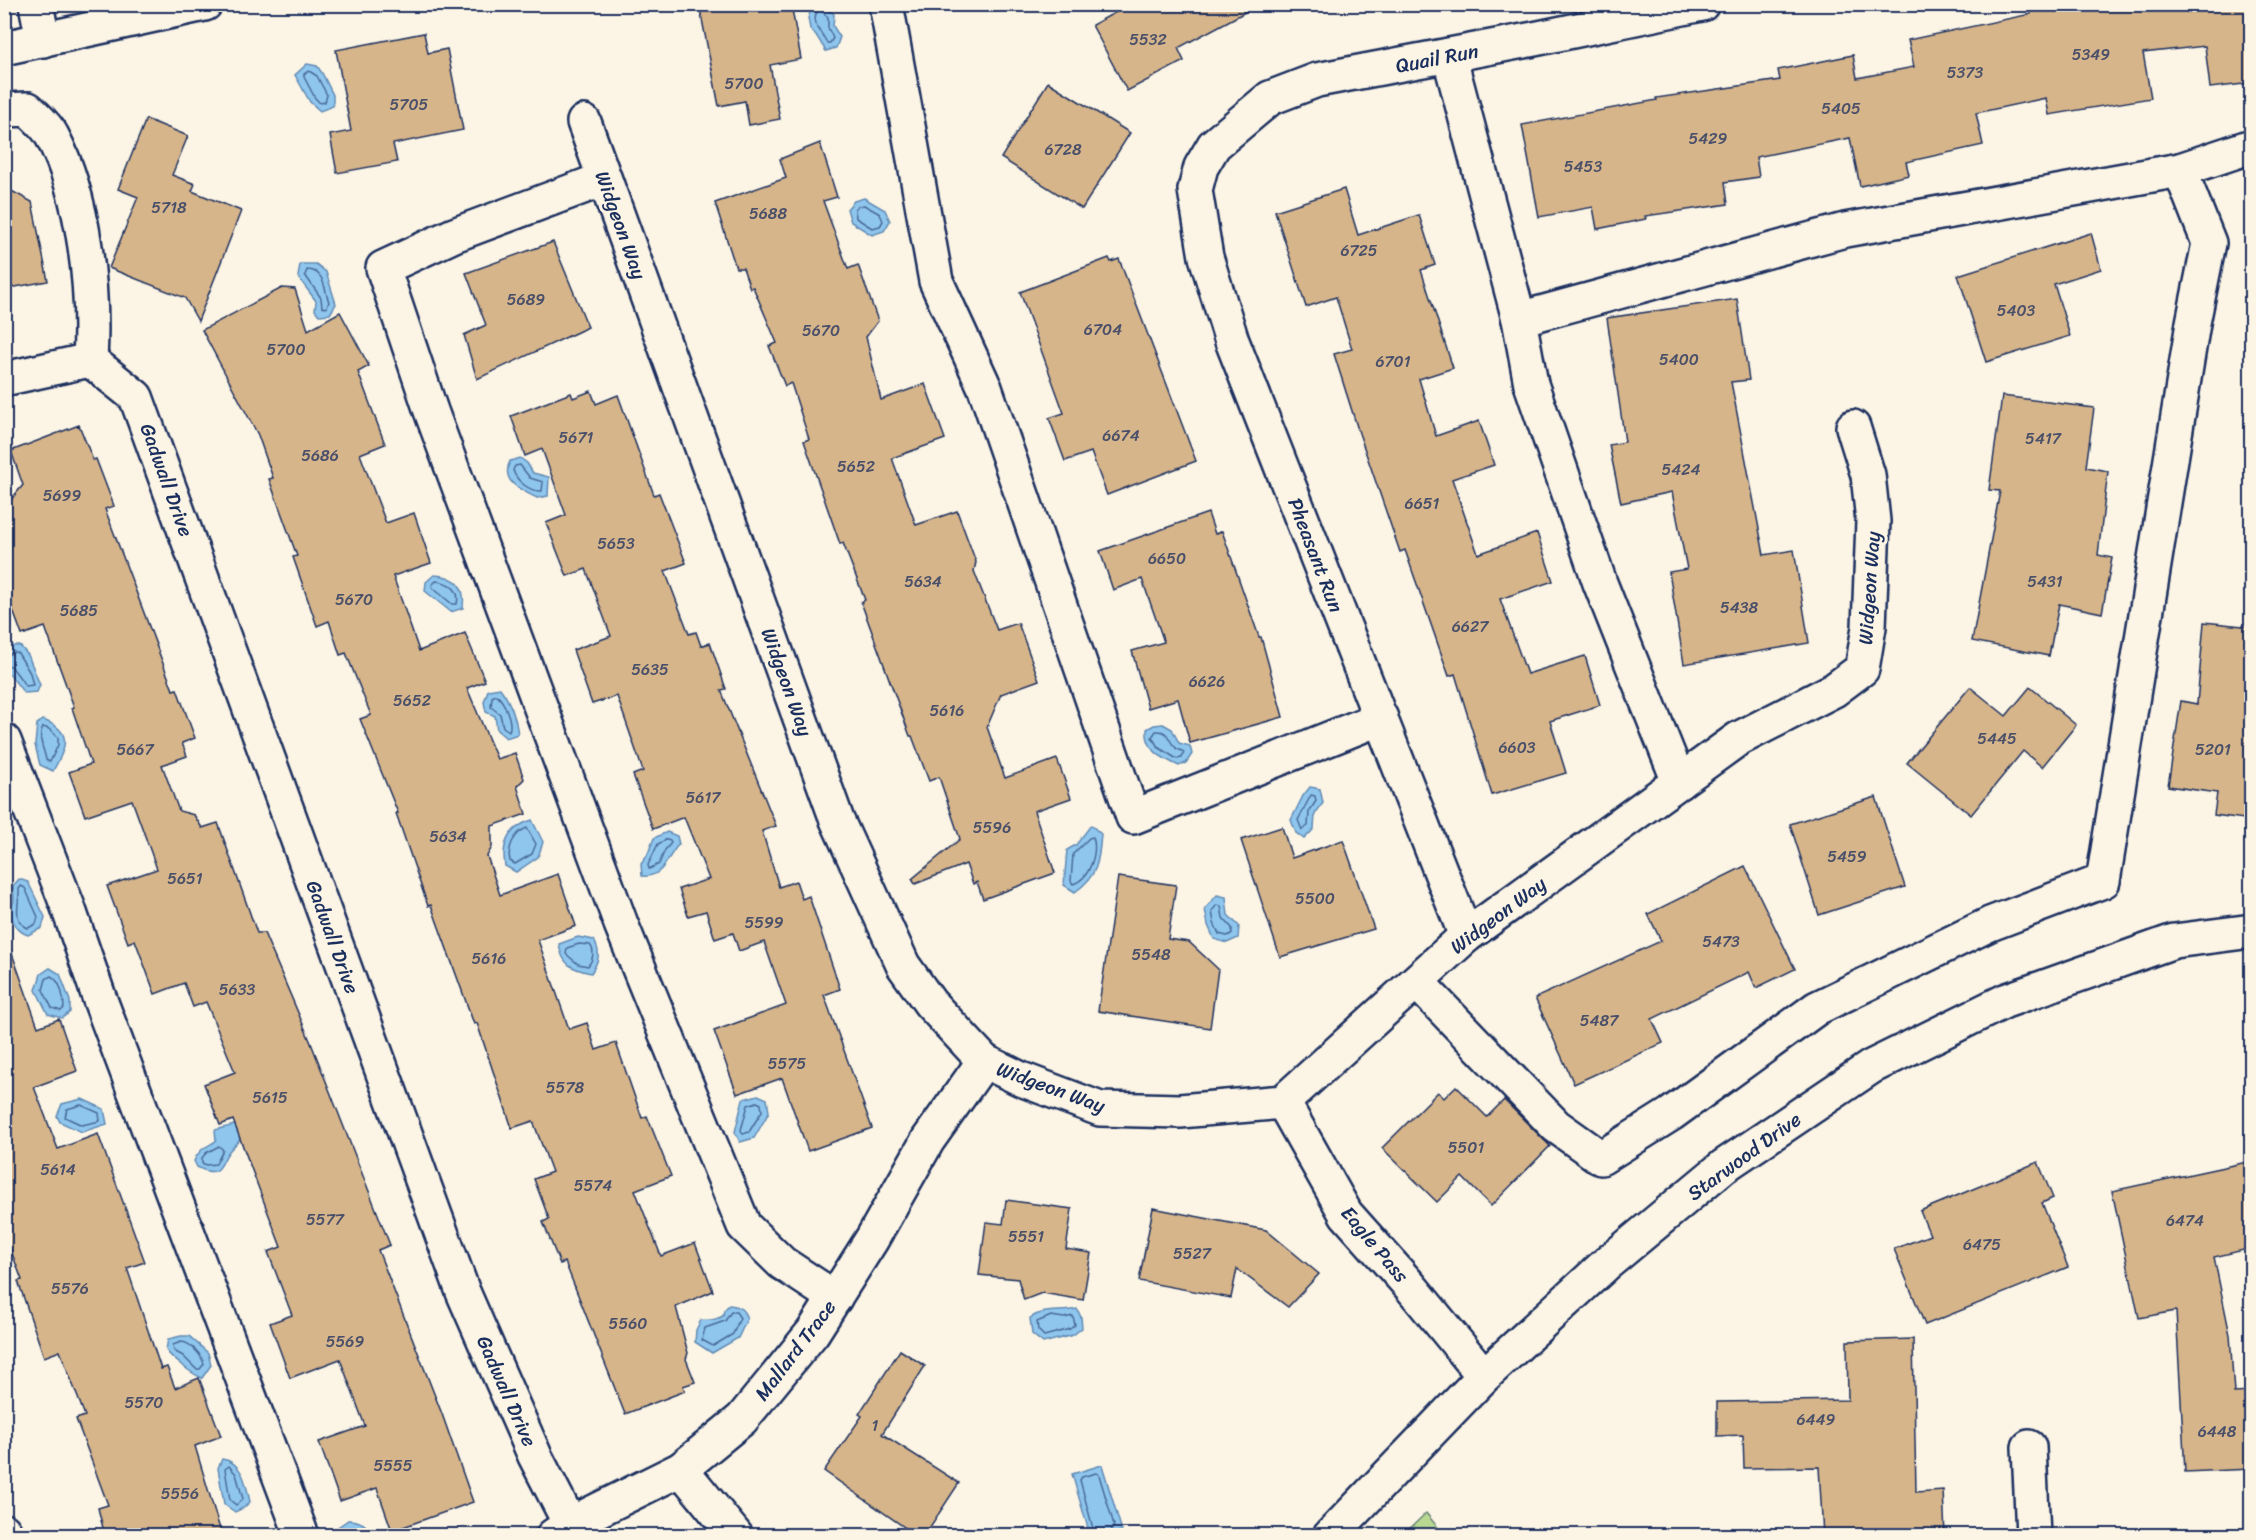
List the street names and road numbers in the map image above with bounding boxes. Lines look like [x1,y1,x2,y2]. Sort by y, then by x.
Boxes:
street label: Quail Run [1393,33,1482,84]
street label: Widgeon Way [585,166,657,285]
street label: Gadwall Drive [130,418,203,542]
street label: Pheasant Run [1278,493,1354,618]
street label: Widgeon Way [1848,530,1891,646]
street label: Widgeon Way [751,623,823,742]
street label: Widgeon Way [1442,867,1555,964]
street label: Gadwall Drive [296,875,369,999]
street label: Widgeon Way [991,1052,1111,1124]
street label: Starwood Drive [1680,1103,1809,1210]
street label: Eagle Pass [1332,1198,1418,1291]
street label: Mallard Trace [745,1292,845,1409]
street label: Gadwall Drive [466,1330,547,1453]

